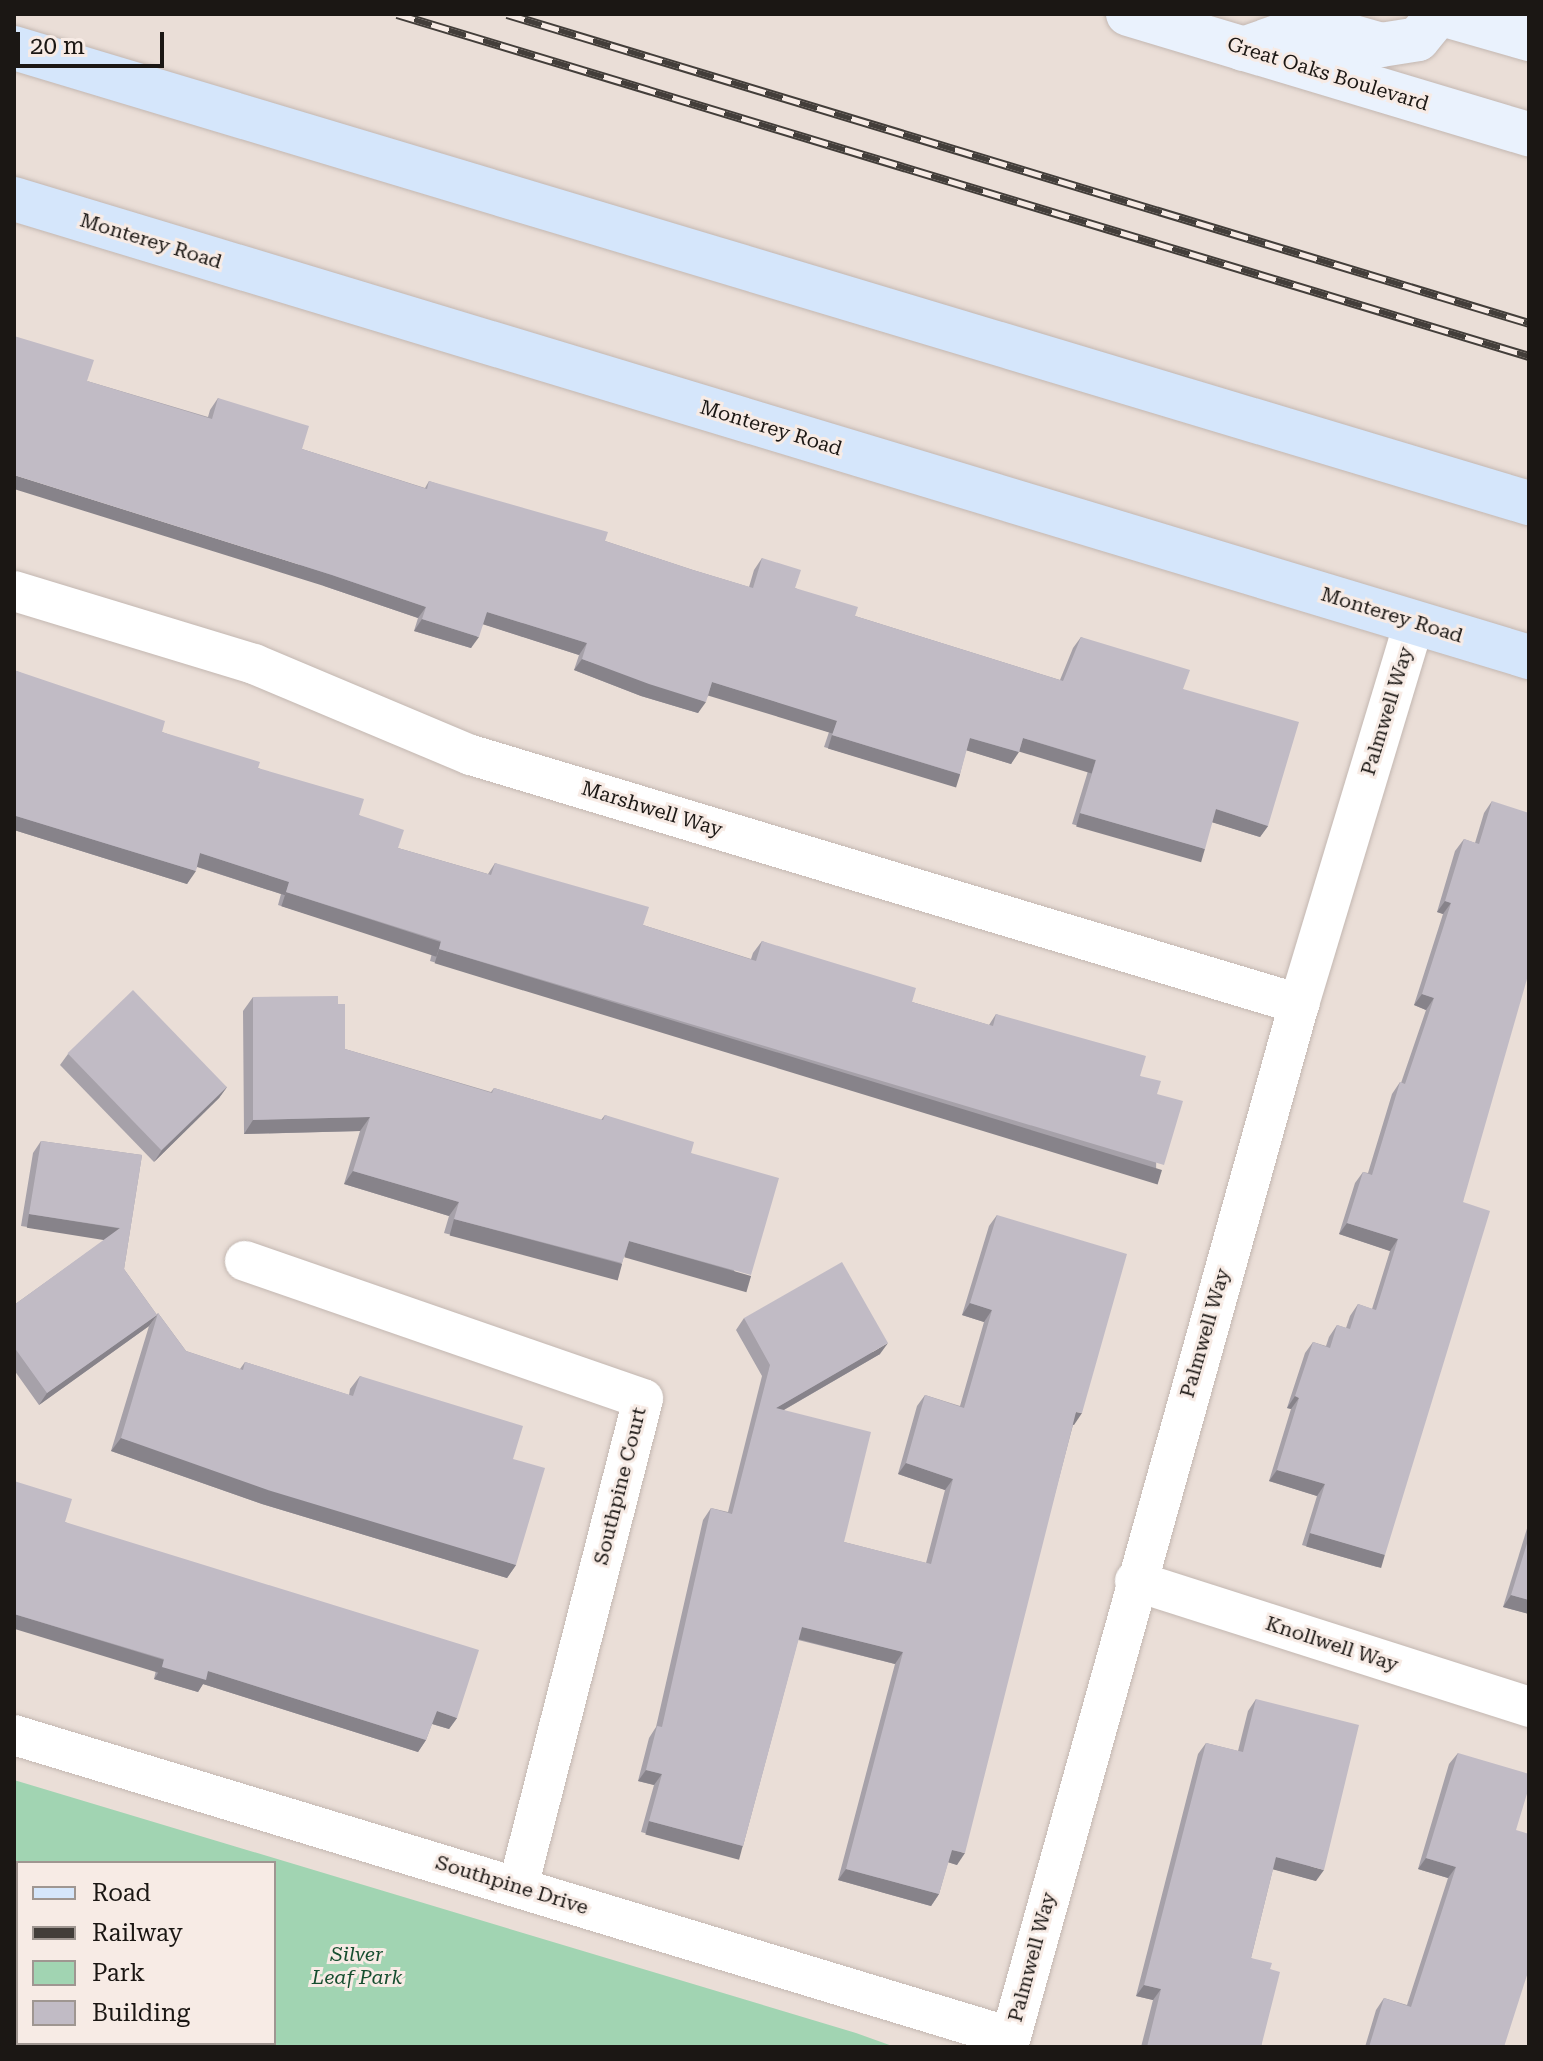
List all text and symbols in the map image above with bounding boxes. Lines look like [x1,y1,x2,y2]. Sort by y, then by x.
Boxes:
scale bar [20,16,168,66]
text: 20 m [30,32,85,60]
street label: Great Oaks Boulevard [1224,32,1432,116]
street label: Monterey Road [77,208,225,274]
street label: Monterey Road [697,395,845,461]
street label: Monterey Road [1318,582,1466,648]
street label: Palmwell Way [1356,644,1418,778]
street label: Marshwell Way [579,776,725,842]
street label: Palmwell Way [1175,1266,1235,1400]
street label: Southpine Court [589,1405,651,1567]
street label: Knollwell Way [1263,1611,1401,1677]
street label: Southpine Drive [433,1850,591,1920]
legend [16,1861,276,2045]
text: Road [92,1879,151,1907]
street label: Palmwell Way [1003,1889,1061,2025]
text: Railway [92,1919,183,1947]
park label: Silver Leaf Park [312,1943,402,1990]
text: Park [92,1959,145,1987]
text: Building [92,1999,190,2027]

